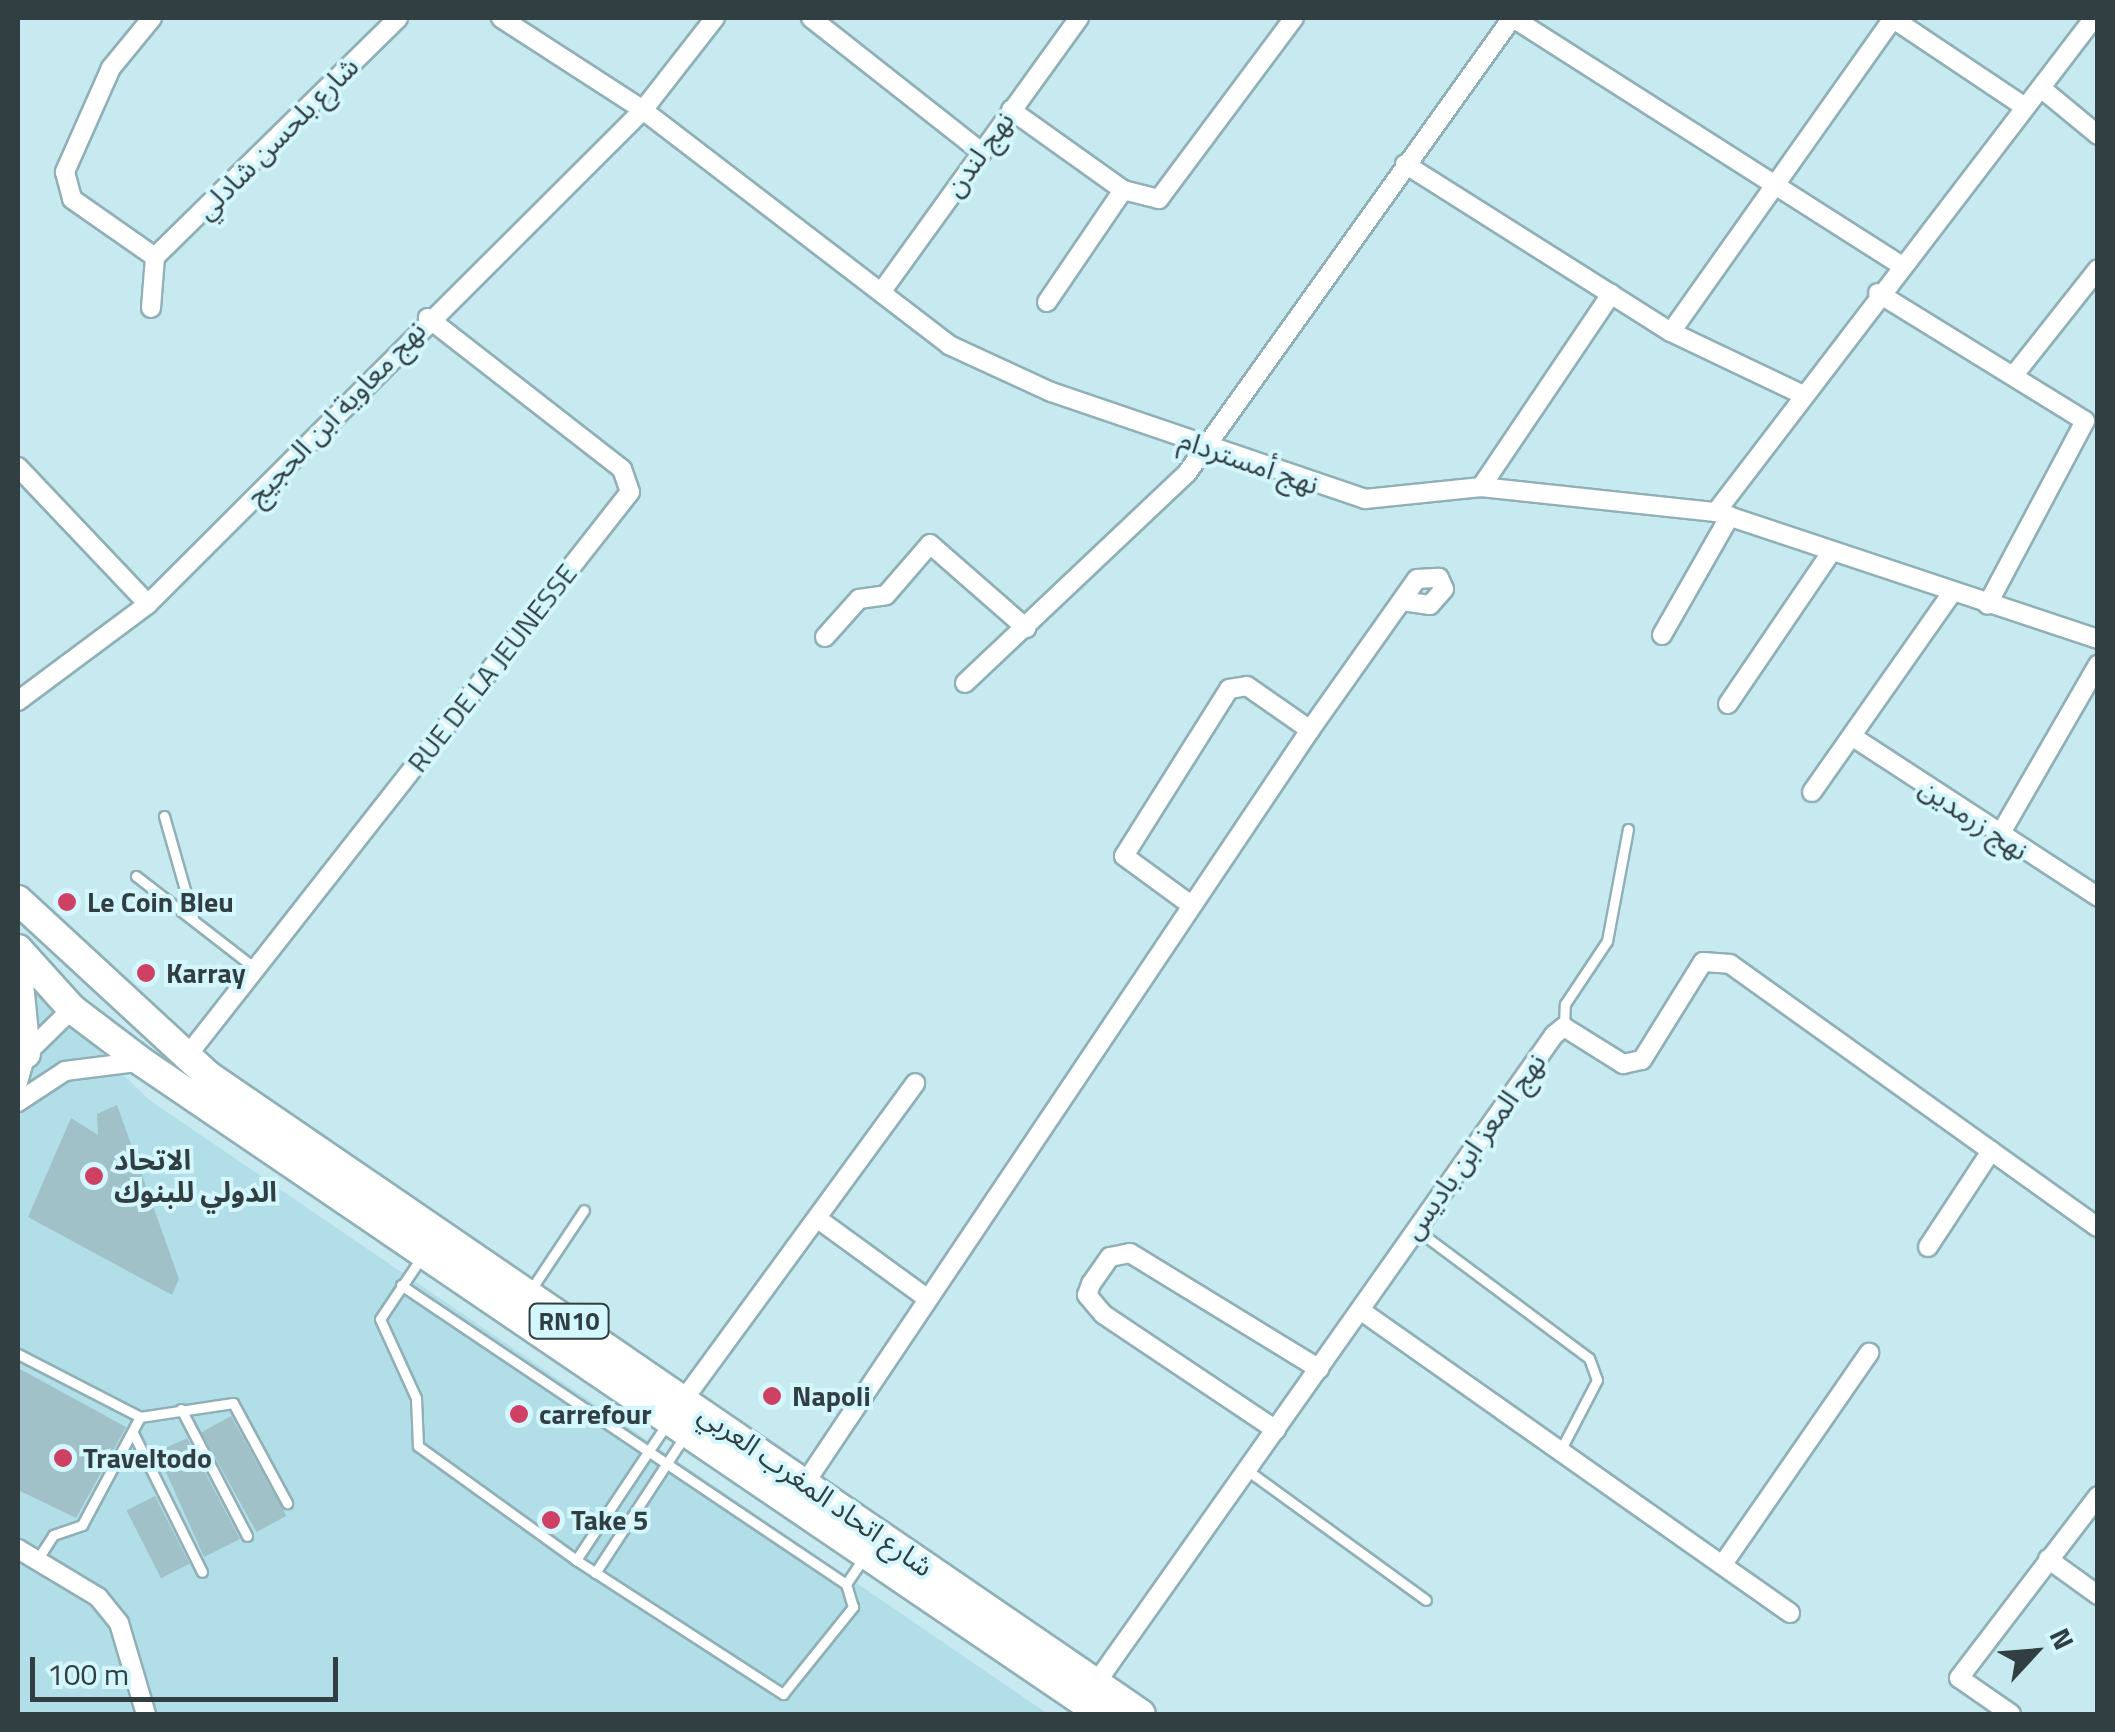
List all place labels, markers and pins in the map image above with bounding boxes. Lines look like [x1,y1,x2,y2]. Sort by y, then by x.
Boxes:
place label: Le Coin Bleu [87,885,234,919]
marker: Le Coin Bleu [56,891,78,913]
place label: Karray [166,956,246,990]
marker: Karray [135,962,157,984]
place label: الاتحاد الدولي للبنوك [114,1143,277,1209]
marker: الاتحاد الدولي للبنوك [83,1165,105,1187]
place label: Napoli [792,1379,871,1413]
marker: Napoli [761,1385,783,1407]
place label: carrefour [539,1397,652,1431]
marker: carrefour [508,1403,530,1425]
place label: Traveltodo [83,1441,212,1475]
marker: Traveltodo [52,1447,74,1469]
place label: Take 5 [571,1503,648,1537]
marker: Take 5 [540,1509,562,1531]

